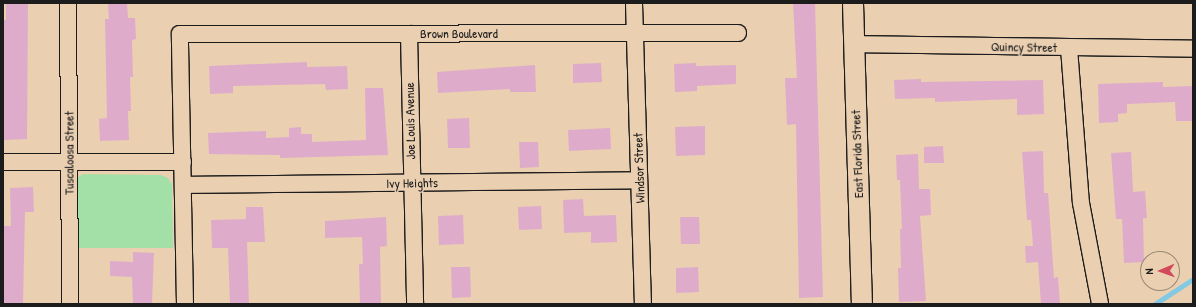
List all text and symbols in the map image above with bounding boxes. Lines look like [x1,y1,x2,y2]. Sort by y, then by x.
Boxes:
street label: Brown Boulevard [420,25,498,41]
street label: Quincy Street [991,39,1057,55]
street label: Joe Louis Avenue [402,82,418,160]
street label: East Florida Street [848,110,866,198]
street label: Tuscaloosa Street [61,111,77,195]
street label: Windsor Street [630,133,648,203]
street label: Ivy Heights [386,175,438,191]
north arrow [1140,251,1180,291]
text: N [1142,268,1156,275]

